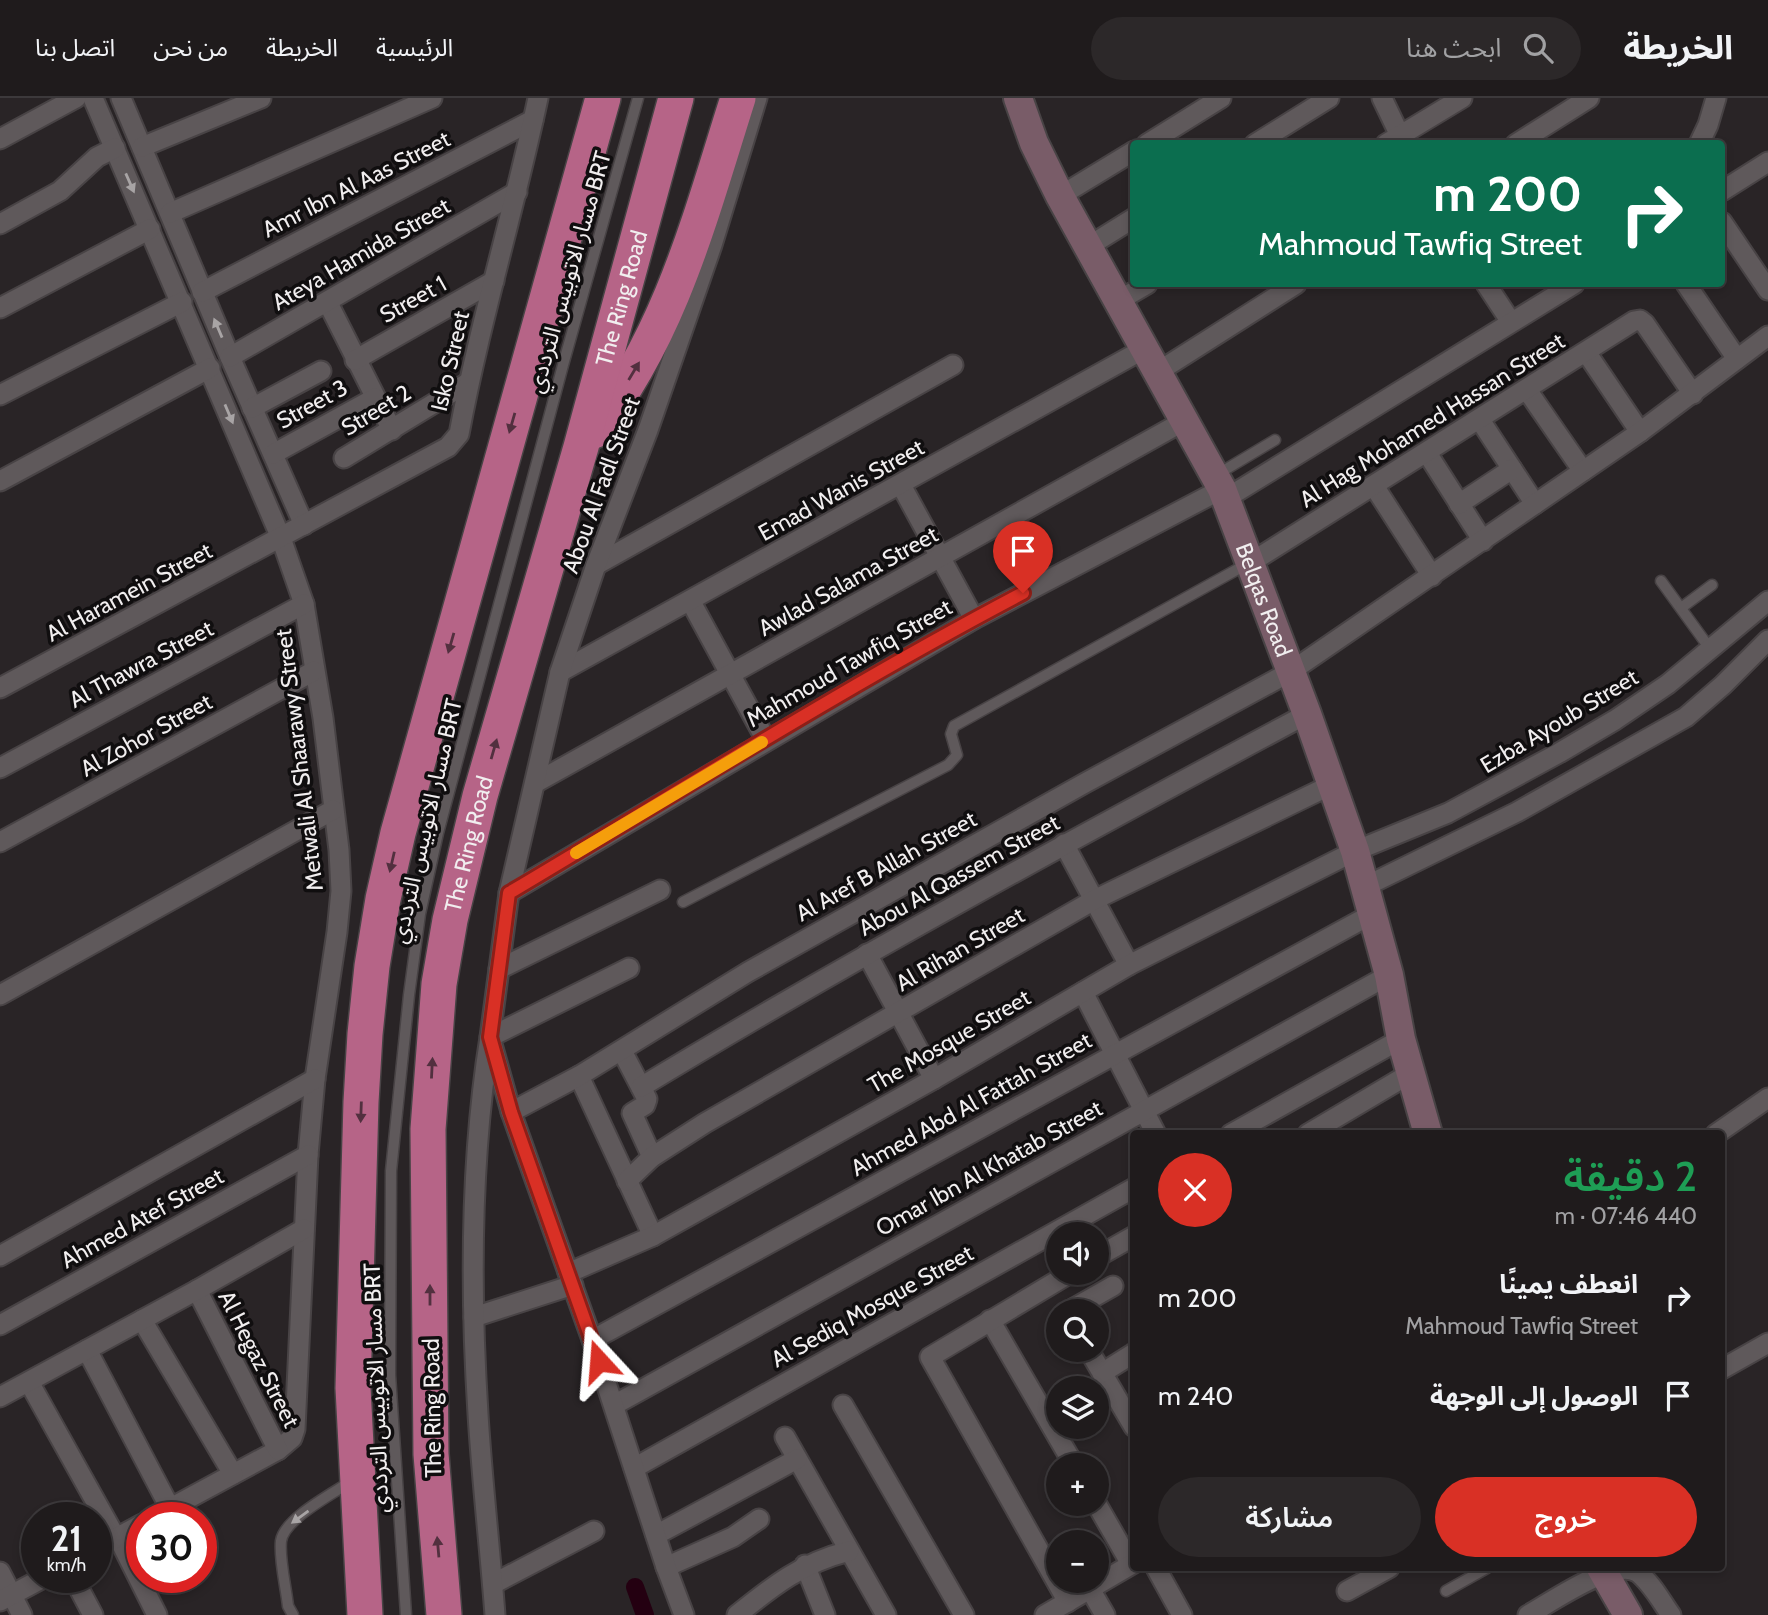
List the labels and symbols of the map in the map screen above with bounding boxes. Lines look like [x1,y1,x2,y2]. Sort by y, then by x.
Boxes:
street label: Amr Ibn Al Aas Street [257,124,455,243]
street label: مسار الاتوبيس الترددي BRT [521,148,620,397]
one-way arrow [124,173,136,193]
street label: Ateya Hamida Street [267,192,455,316]
street label: The Ring Road [590,227,653,369]
street label: Street 1 [375,269,451,329]
street label: Isko Street [425,308,475,414]
one-way arrow [212,317,223,338]
street label: Al Hag Mohamed Hassan Street [1294,327,1570,513]
one-way arrow [628,362,641,381]
street label: Street 3 [272,373,352,435]
street label: Street 2 [336,378,416,442]
street label: Abou Al Fadl Street [556,393,646,577]
one-way arrow [224,404,235,425]
one-way arrow [506,413,517,435]
street label: Emad Wanis Street [753,433,929,547]
street label: Awlad Salama Street [753,520,943,642]
pin [993,521,1053,593]
street label: Al Haramein Street [41,536,217,648]
street label: Belqas Road [1230,539,1298,661]
street label: Mahmoud Tawfiq Street [741,593,957,733]
street label: Al Thawra Street [64,614,218,714]
street label: Metwali Al Shaarawy Street [269,627,329,893]
one-way arrow [446,632,456,653]
street label: Ezba Ayoub Street [1475,663,1643,779]
street label: Al Zohor Street [75,687,217,783]
street label: مسار الاتوبيس الترددي BRT [384,696,471,947]
one-way arrow [489,738,499,759]
street label: The Ring Road [438,773,499,915]
street label: Al Aref B Allah Street [791,805,981,927]
street label: Abou Al Qassem Street [854,808,1064,942]
one-way arrow [386,851,397,873]
street label: Al Rihan Street [891,901,1029,997]
street label: The Mosque Street [863,983,1035,1099]
street label: Ahmed Abd Al Fattah Street [846,1026,1096,1182]
one-way arrow [426,1057,437,1079]
street label: Omar Ibn Al Khatab Street [871,1094,1107,1242]
one-way arrow [356,1101,367,1123]
street label: Ahmed Atef Street [56,1162,228,1274]
street label: Al Sediq Mosque Street [766,1239,978,1373]
street label: مسار الاتوبيس الترددي BRT [358,1262,398,1514]
one-way arrow [424,1284,436,1306]
street label: Al Hegaz Street [212,1286,306,1432]
position arrow [562,1324,636,1398]
street label: The Ring Road [417,1338,447,1478]
speed limit sign: 30 [126,1502,217,1593]
one-way arrow [291,1509,309,1523]
one-way arrow [432,1536,443,1558]

